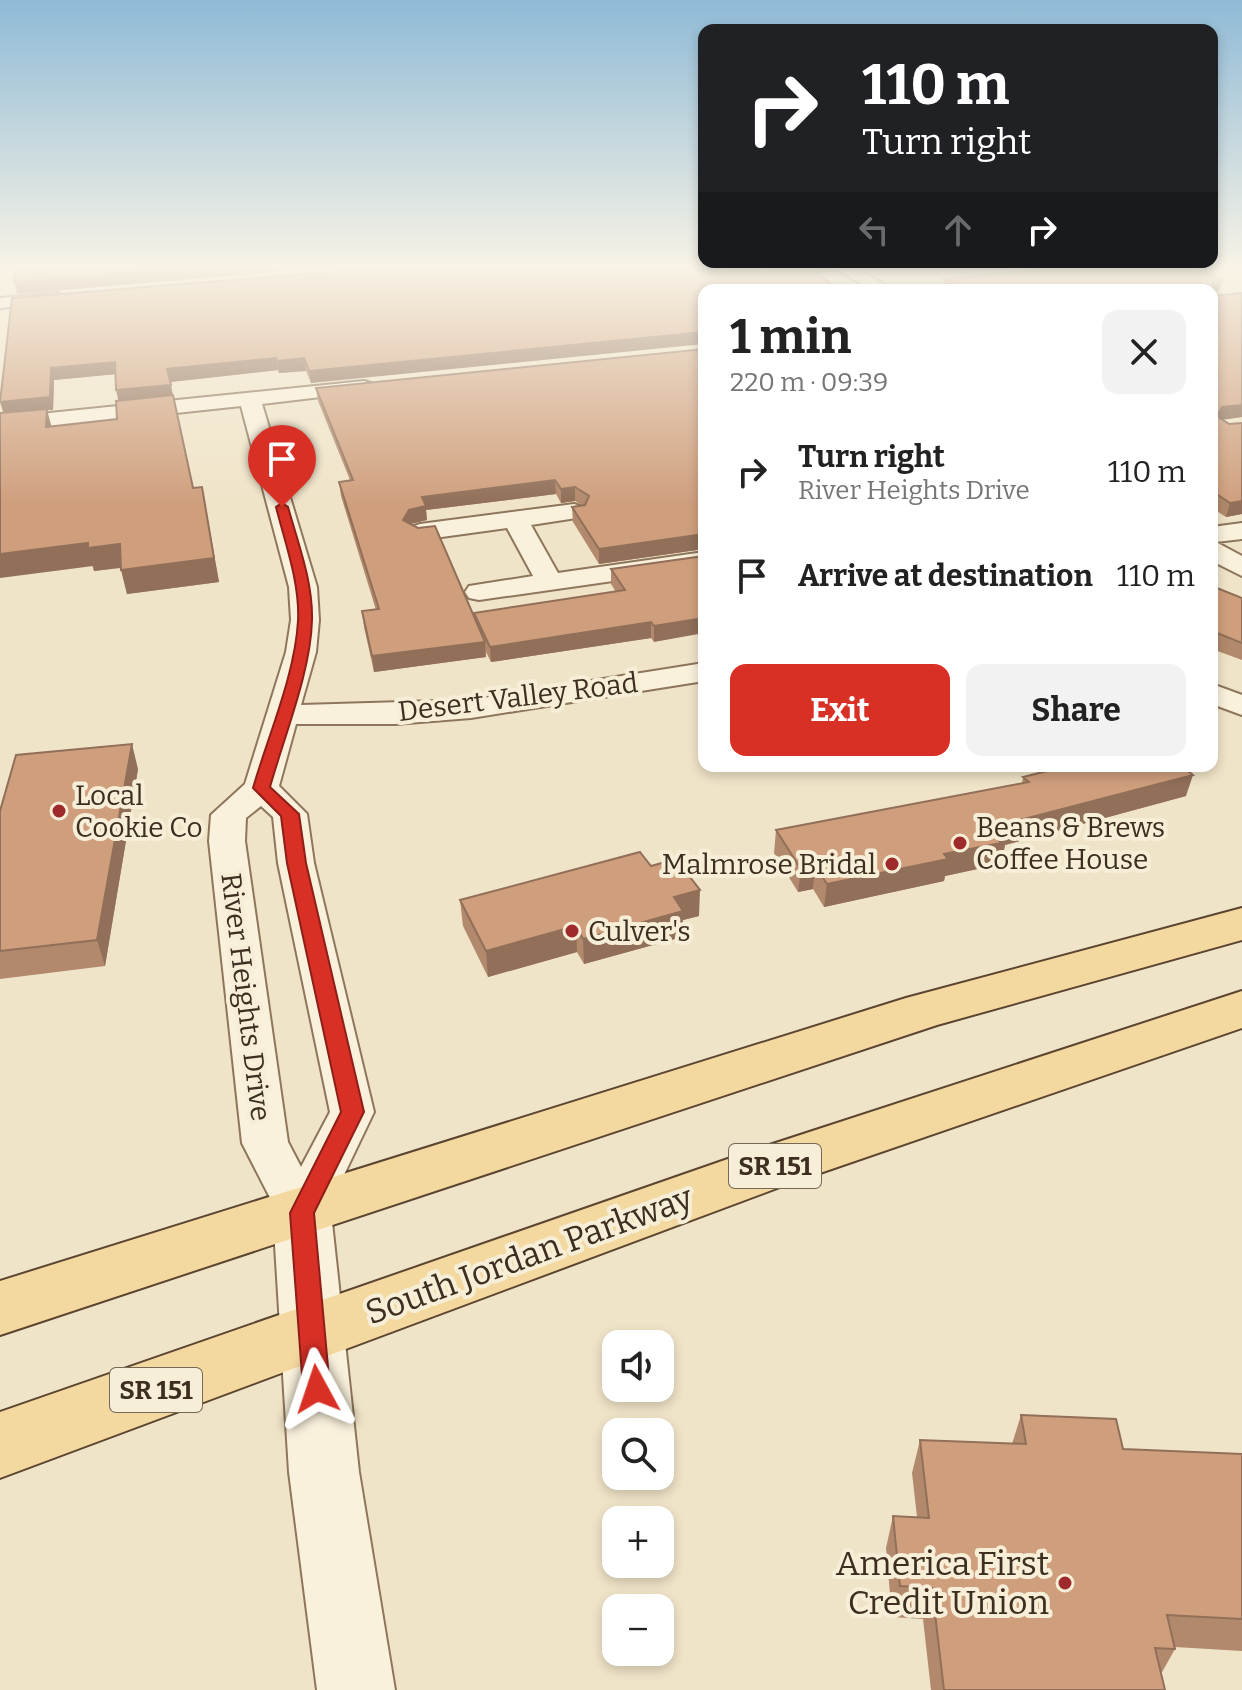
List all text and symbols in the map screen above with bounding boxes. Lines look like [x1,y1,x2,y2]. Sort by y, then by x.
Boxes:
text: 110 m [862,52,1009,119]
icon: right [730,56,834,160]
text: Turn right [862,120,1031,164]
icon: left [852,208,896,252]
icon: ahead [936,208,980,252]
icon: right [1020,208,1064,252]
text: 1 min [730,308,851,366]
button: close [1102,310,1186,394]
text: 220 m · 09:39 [730,367,888,398]
pin [248,425,316,507]
icon: arrive [260,437,304,481]
text: Turn right [798,439,945,475]
icon: right [730,450,774,494]
text: 110 m [1108,454,1186,490]
text: River Heights Drive [798,475,1030,506]
icon: arrive [730,554,774,598]
text: Arrive at destination [798,558,1093,594]
text: 110 m [1117,558,1195,594]
button: Exit [730,664,950,756]
button: Share [966,664,1186,756]
street label: Desert Valley Road [396,666,640,728]
place label: Local Cookie Co [75,779,203,844]
marker: Local Cookie Co [50,802,68,820]
place label: Beans & Brews Coffee House [976,811,1165,876]
marker: Beans & Brews Coffee House [951,834,969,852]
place label: Malmrose Bridal [662,848,876,881]
marker: Malmrose Bridal [883,855,901,873]
street label: River Heights Drive [214,871,278,1123]
place label: Culver's [588,915,691,948]
marker: Culver's [563,922,581,940]
road number: SR 151 [729,1144,821,1188]
street label: South Jordan Parkway [360,1176,699,1333]
map controls [602,1330,674,1666]
button: sound [602,1330,674,1402]
position arrow [275,1347,359,1431]
road number: SR 151 [110,1368,202,1412]
button: search [602,1418,674,1490]
button: + [602,1506,674,1578]
place label: America First Credit Union [836,1543,1049,1623]
marker: America First Credit Union [1056,1574,1074,1592]
button: − [602,1594,674,1666]

